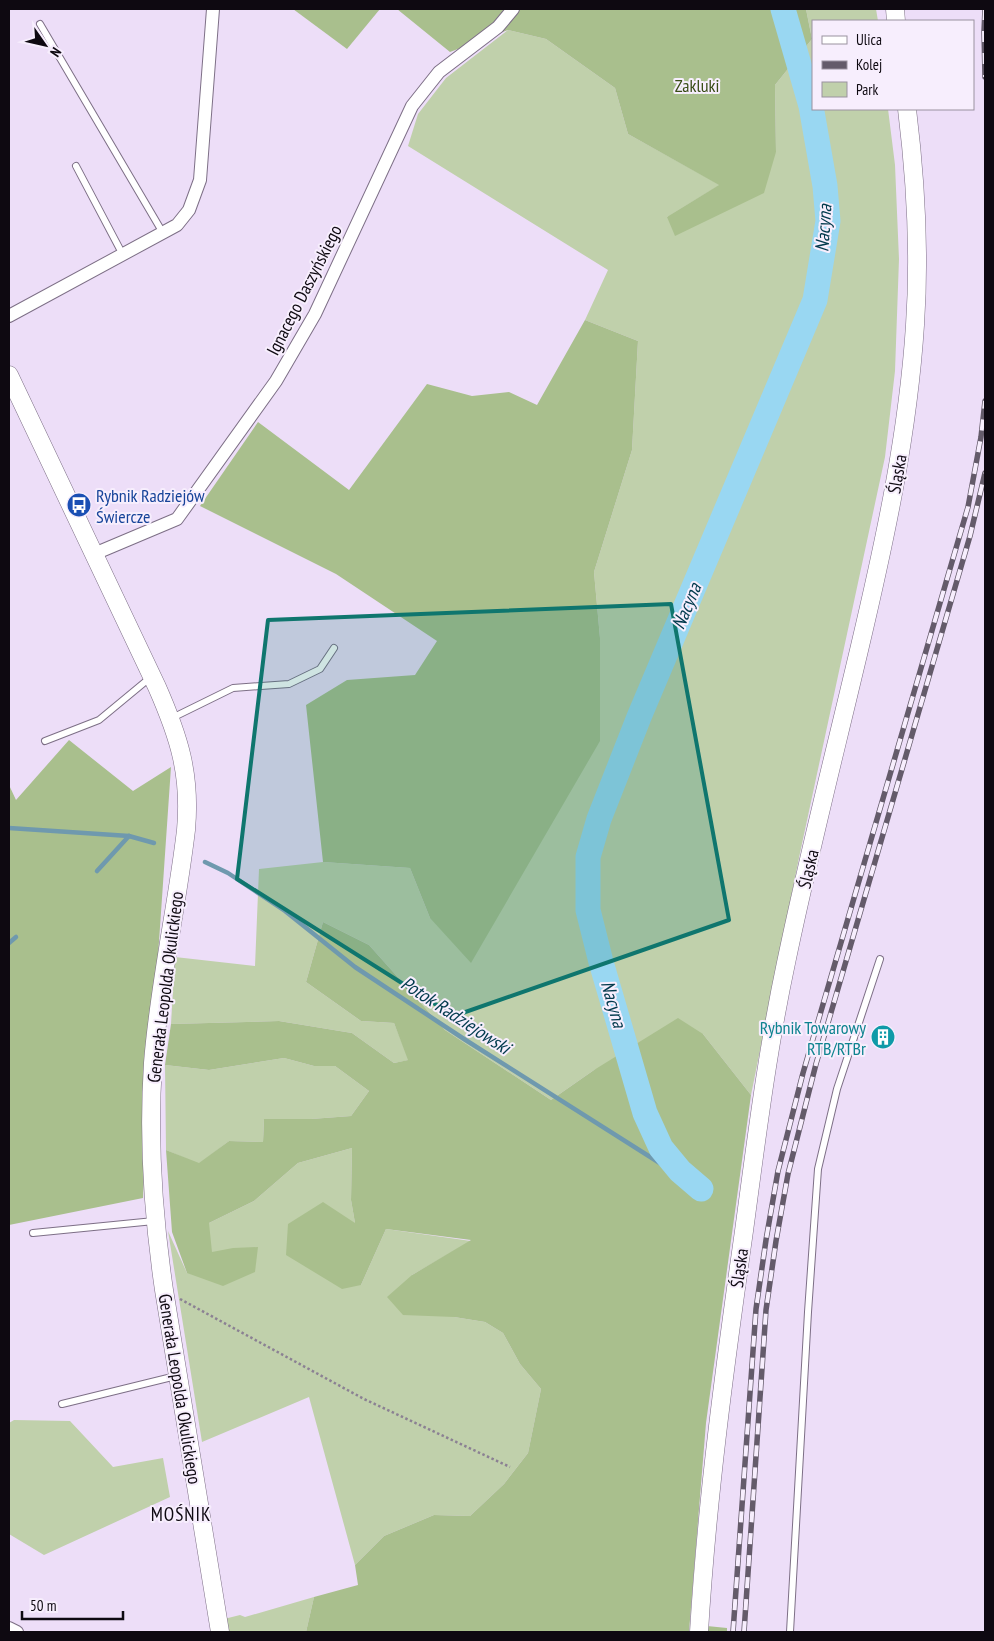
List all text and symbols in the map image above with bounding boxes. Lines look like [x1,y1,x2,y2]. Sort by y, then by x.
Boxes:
north arrow [20,20,70,70]
legend [812,20,974,110]
text: Ulica [856,30,882,49]
text: N [46,44,65,60]
text: Kolej [856,55,882,74]
park label: Zakluki [675,74,719,97]
text: Park [856,80,878,99]
water label: Nacyna [809,202,837,253]
street label: Ignacego Daszyńskiego [261,221,347,359]
street label: Śląska [882,453,912,495]
place label: Rybnik Radziejów Świercze [96,484,205,528]
bus stop icon: Rybnik Radziejów Świercze [66,492,92,518]
water label: Nacyna [666,578,707,633]
street label: Śląska [792,847,824,891]
street label: Generała Leopolda Okulickiego [142,890,188,1084]
water label: Potok Radziejowski [397,971,518,1061]
water label: Nacyna [596,978,632,1031]
place label: Rybnik Towarowy RTB/RTBr [760,1016,866,1060]
building icon: Rybnik Towarowy RTB/RTBr [870,1024,896,1050]
street label: Śląska [725,1247,753,1289]
street label: Generała Leopolda Okulickiego [154,1292,206,1486]
district label: MOŚNIK [151,1502,211,1526]
scale bar [22,1588,124,1620]
text: 50 m [30,1596,56,1615]

